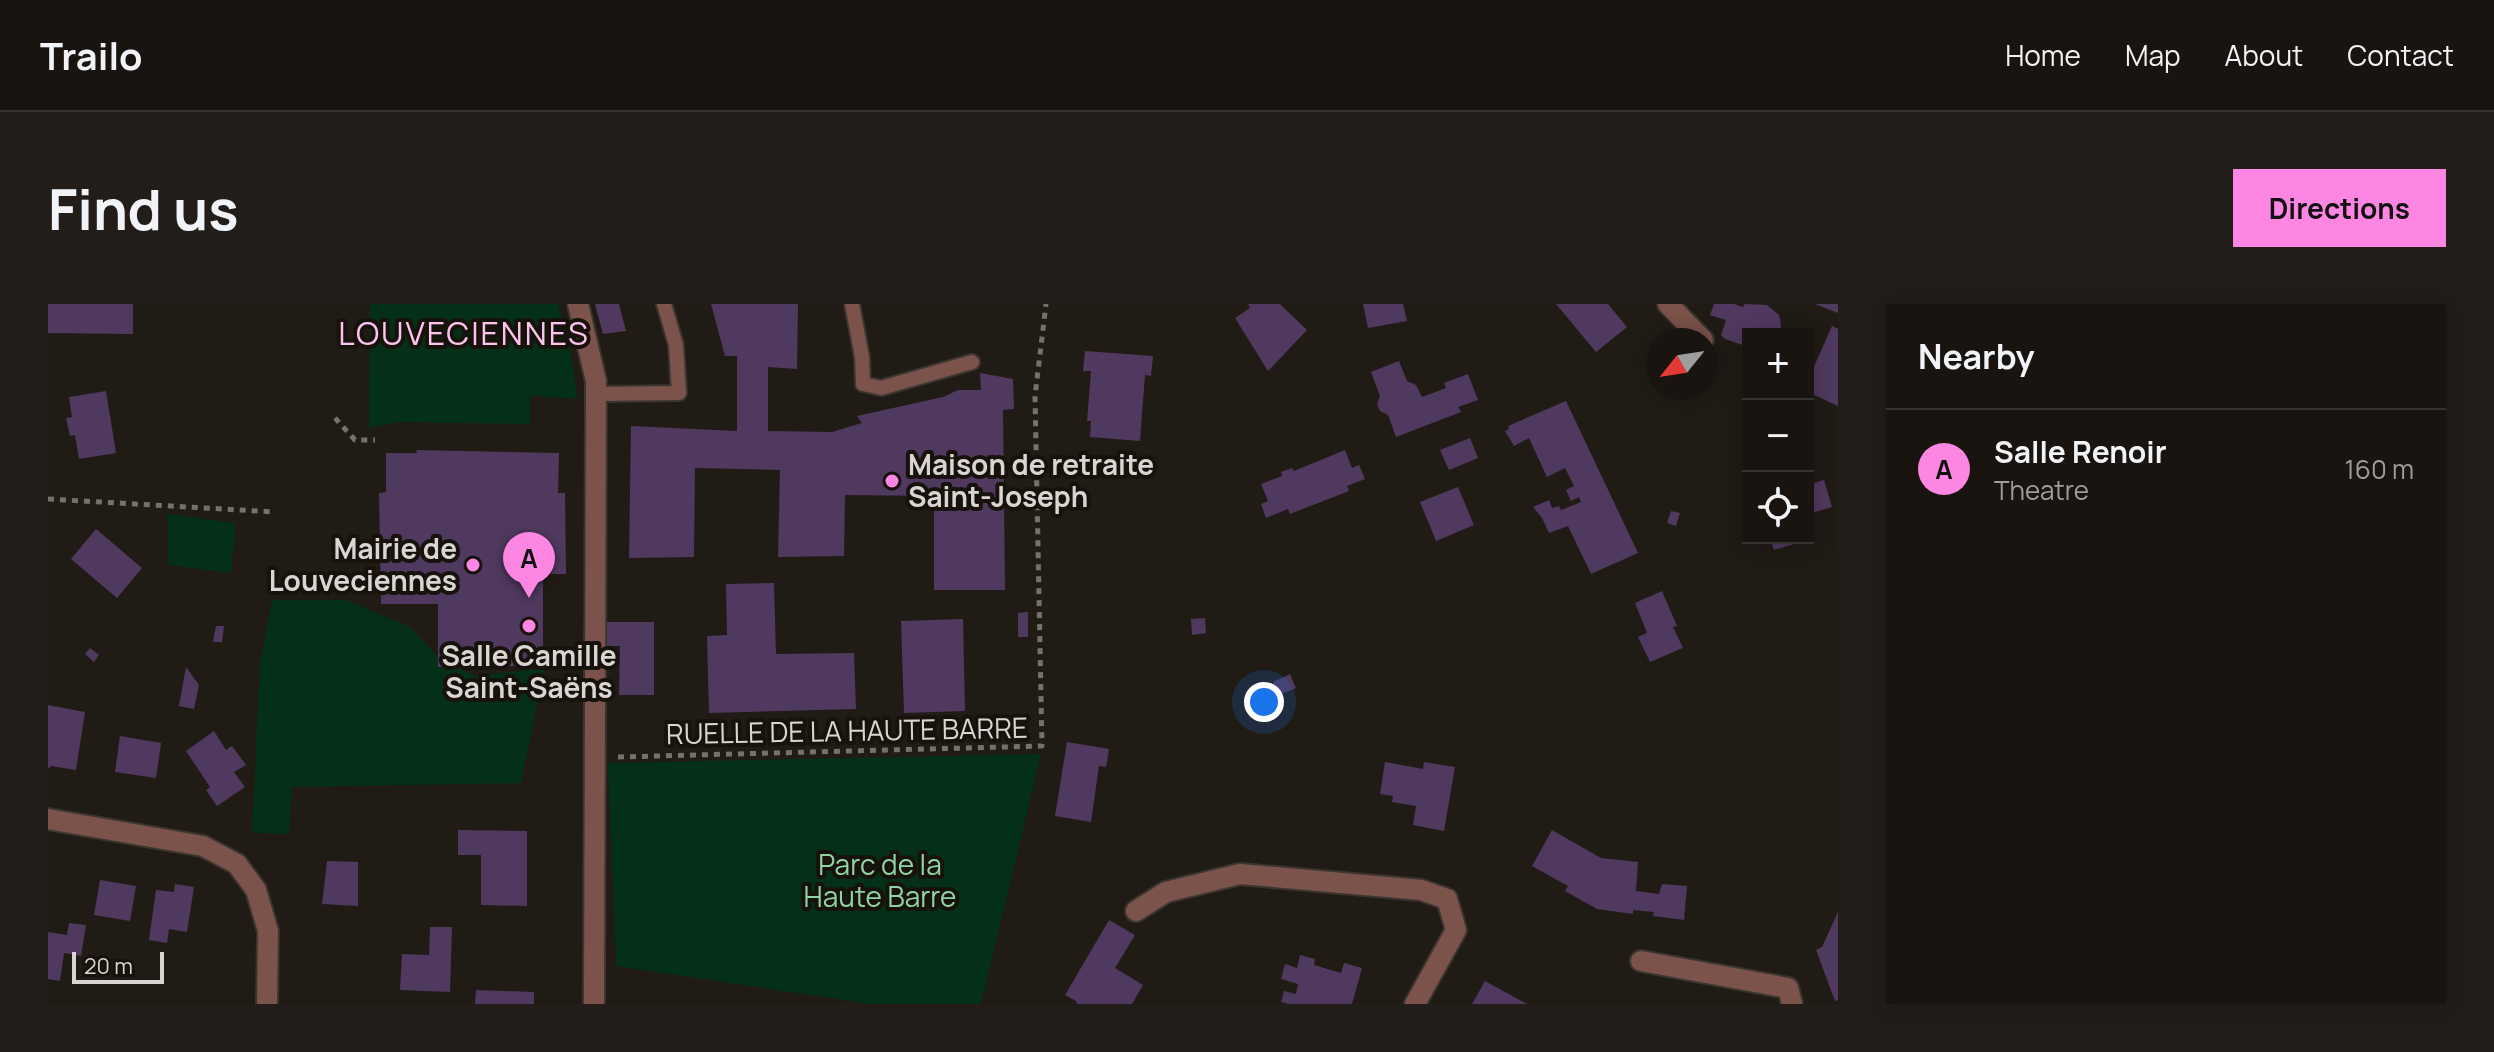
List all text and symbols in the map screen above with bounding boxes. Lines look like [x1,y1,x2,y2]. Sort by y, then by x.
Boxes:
text: Trailo [40,29,143,81]
text: Home [2005,36,2081,74]
text: Map [2125,36,2181,74]
text: About [2225,36,2303,74]
text: Contact [2347,36,2454,74]
button: Directions [2233,169,2446,247]
text: Find us [48,170,239,247]
district label: LOUVECIENNES [338,311,590,355]
north arrow [1646,328,1718,400]
map controls [1742,328,1814,544]
button: + [1742,328,1814,400]
text: Nearby [1918,333,2034,379]
button: − [1742,400,1814,472]
text: Salle Renoir [1994,431,2167,472]
place label: Maison de retraite Saint-Joseph [908,445,1154,515]
text: A [1935,451,1953,487]
text: 160 m [2345,451,2414,487]
marker: Maison de retraite Saint-Joseph [883,472,901,490]
button: locate [1742,472,1814,544]
text: Theatre [1994,472,2089,508]
place label: Mairie de Louveciennes [269,529,457,599]
pin: A [503,532,555,598]
marker: Mairie de Louveciennes [464,556,482,574]
marker: Salle Camille Saint-Saëns [520,617,538,635]
place label: Salle Camille Saint-Saëns [441,636,617,706]
your location [1244,682,1284,722]
street label: RUELLE DE LA HAUTE BARRE [666,708,1028,752]
park label: Parc de la Haute Barre [804,845,956,915]
scale bar [72,948,164,984]
text: 20 m [84,951,133,981]

